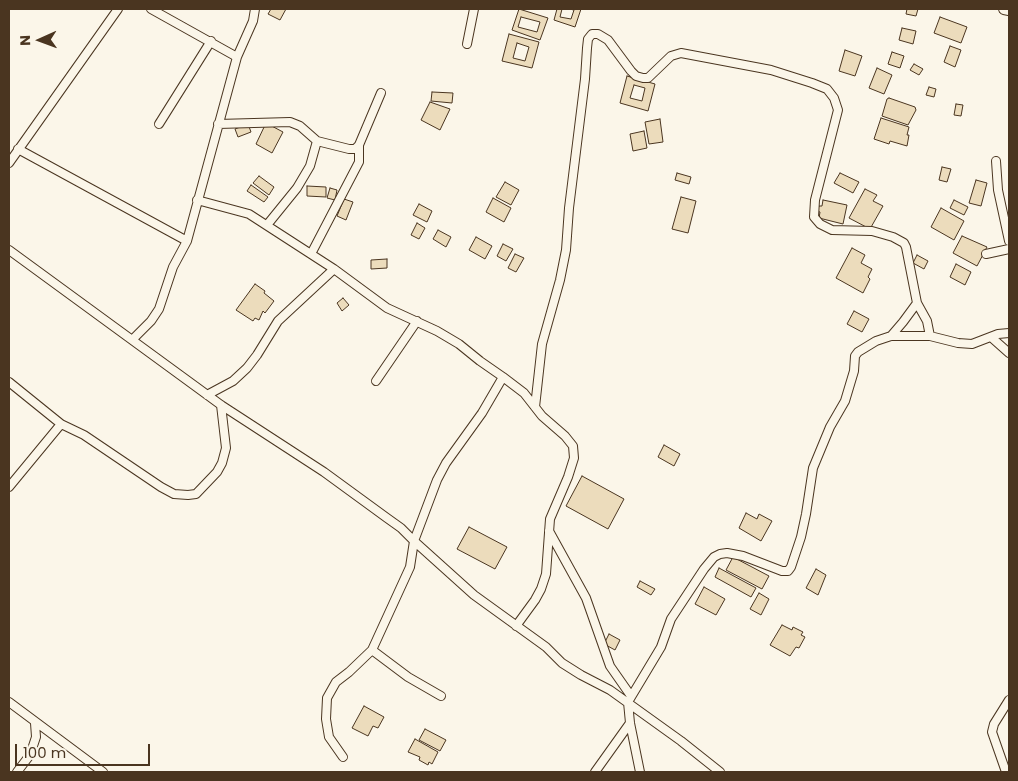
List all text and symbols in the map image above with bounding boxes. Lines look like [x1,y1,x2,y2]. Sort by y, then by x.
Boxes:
north arrow [15,15,65,65]
text: N [15,35,35,46]
scale bar [18,734,152,766]
text: 100 m [23,742,66,763]

